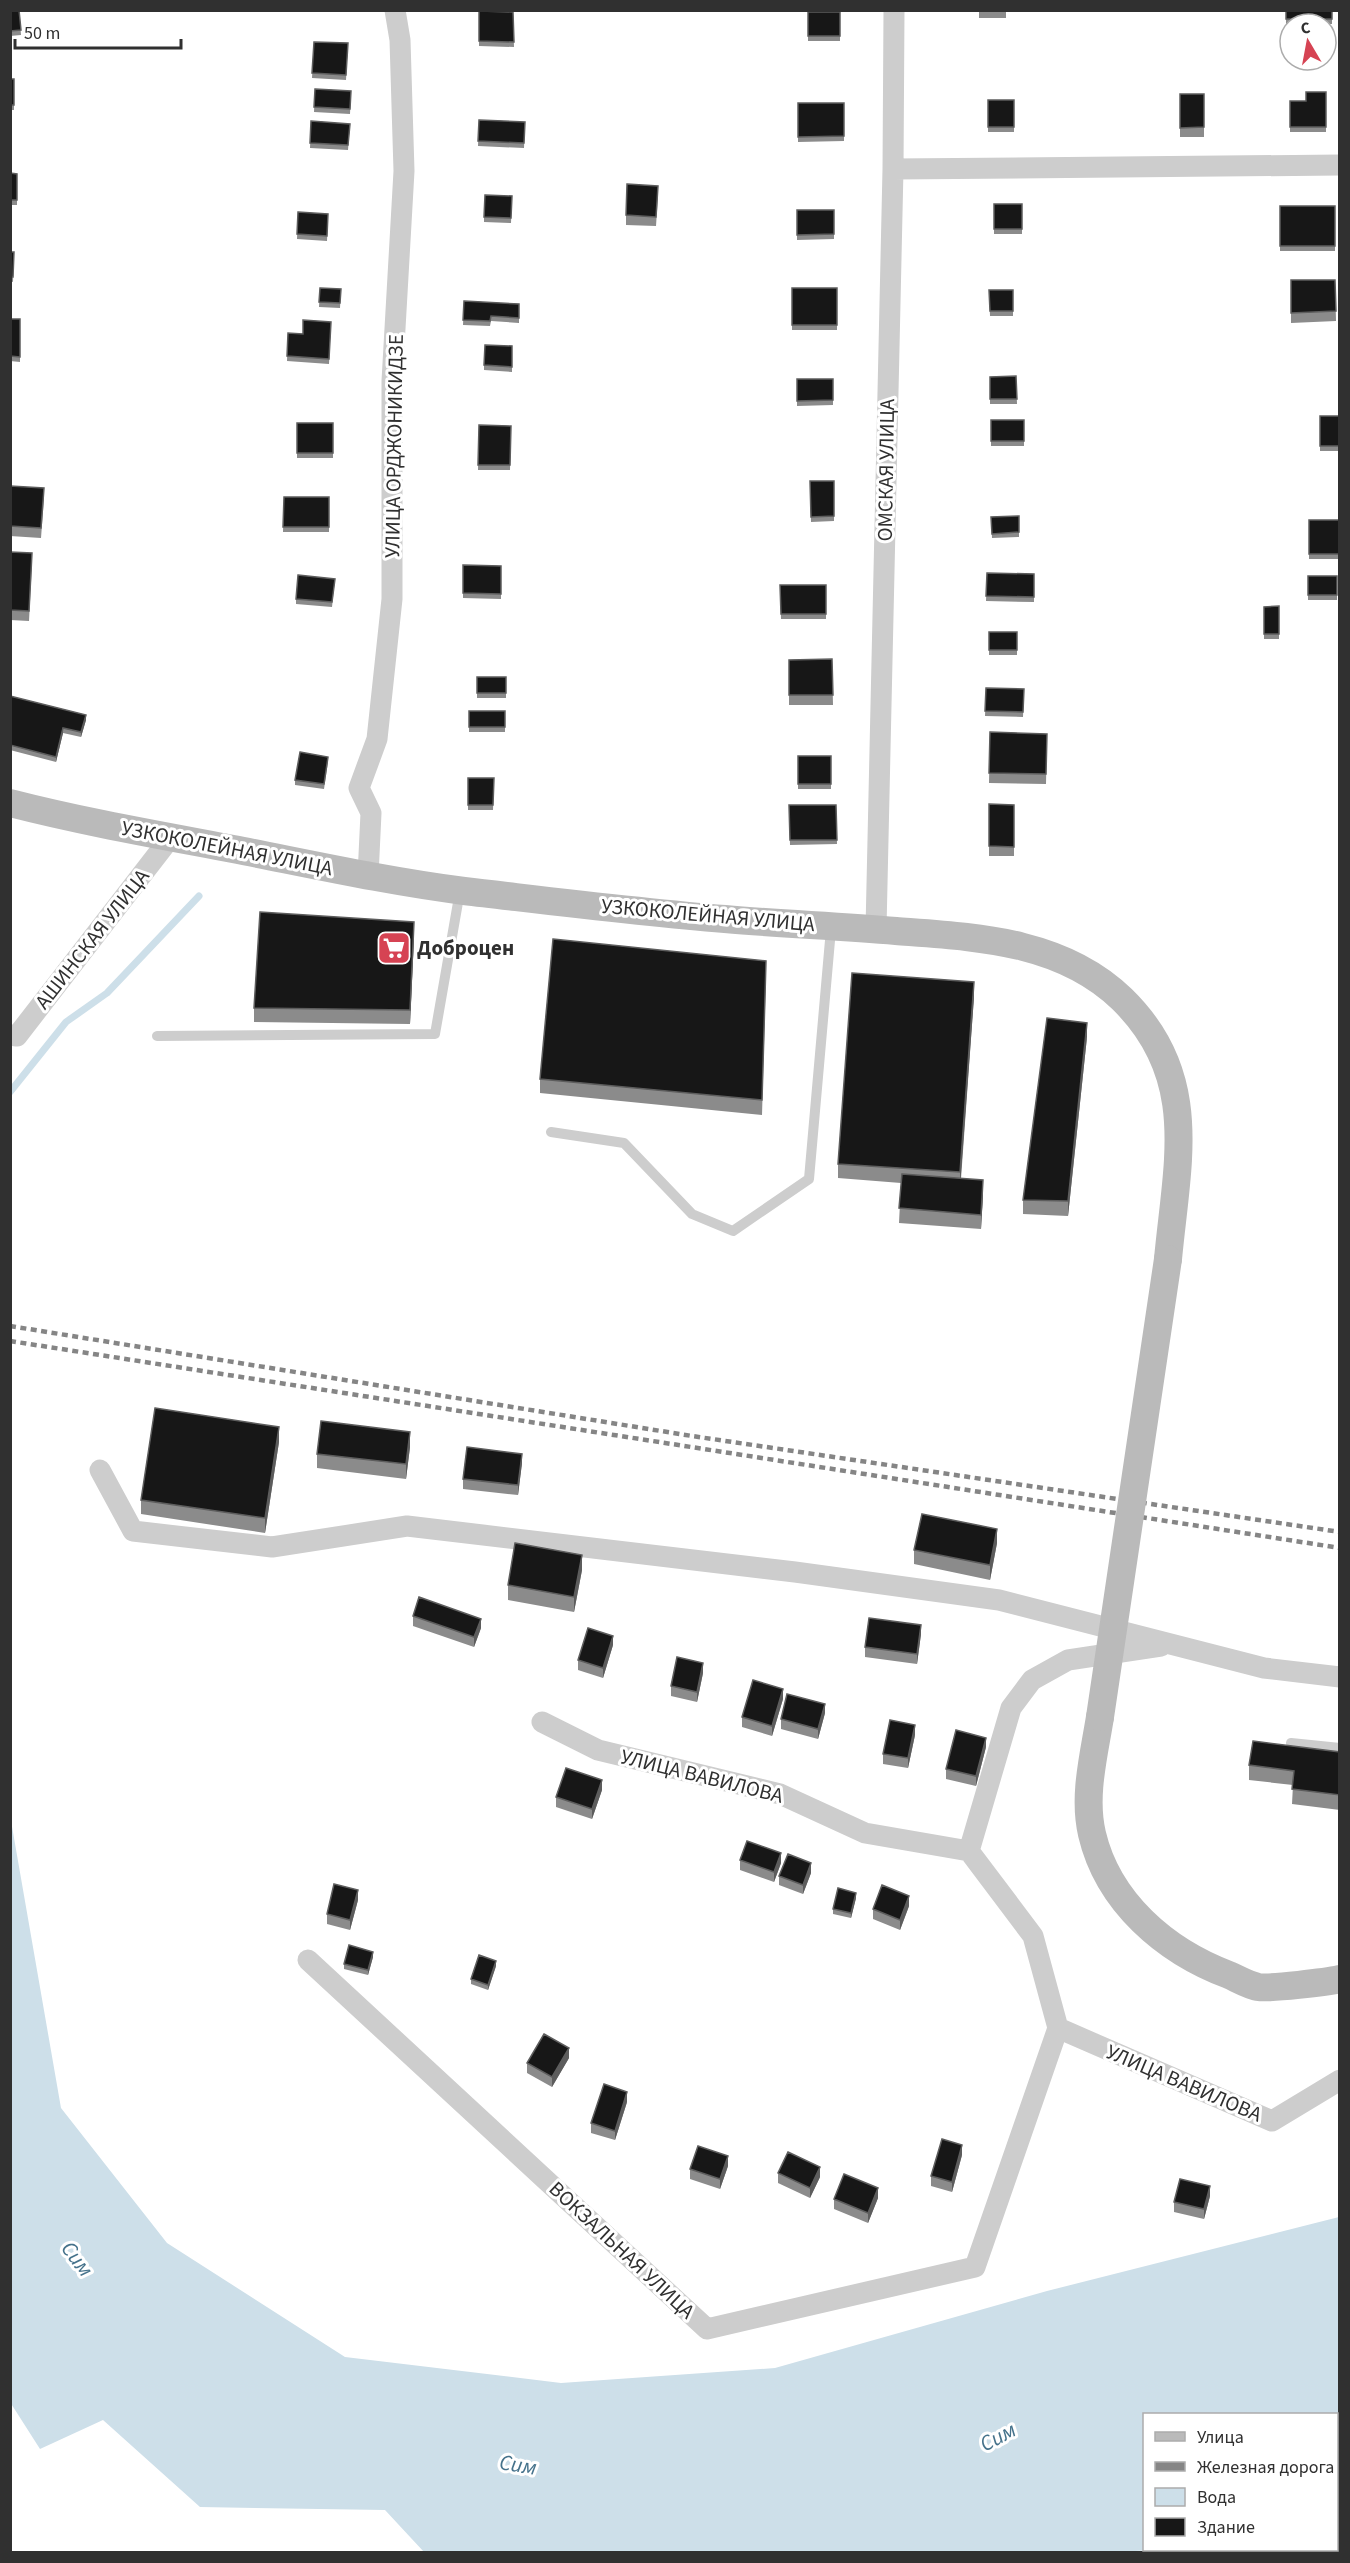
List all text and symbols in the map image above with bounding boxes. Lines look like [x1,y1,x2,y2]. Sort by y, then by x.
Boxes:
scale bar [15,12,182,50]
north arrow [1278,12,1338,72]
text: С [1299,17,1312,40]
text: 50 m [24,21,60,46]
street label: УЛИЦА ОРДЖОНИКИДЗЕ [377,334,411,558]
street label: ОМСКАЯ УЛИЦА [870,398,902,542]
street label: УЗКОКОЛЕЙНАЯ УЛИЦА [119,813,336,883]
street label: АШИНСКАЯ УЛИЦА [28,862,157,1016]
street label: УЗКОКОЛЕЙНАЯ УЛИЦА [600,891,817,939]
supermarket icon: Доброцен [376,930,412,966]
place label: Доброцен [417,933,514,963]
street label: УЛИЦА ВАВИЛОВА [618,1741,787,1811]
street label: УЛИЦА ВАВИЛОВА [1102,2037,1267,2130]
street label: ВОКЗАЛЬНАЯ УЛИЦА [542,2174,702,2326]
water label: Сим [53,2234,101,2284]
legend [1143,2413,1338,2551]
water label: Сим [974,2414,1022,2460]
text: Улица [1197,2425,1244,2450]
water label: Сим [497,2446,539,2484]
text: Железная дорога [1197,2455,1334,2480]
text: Вода [1197,2485,1236,2510]
text: Здание [1197,2515,1255,2540]

